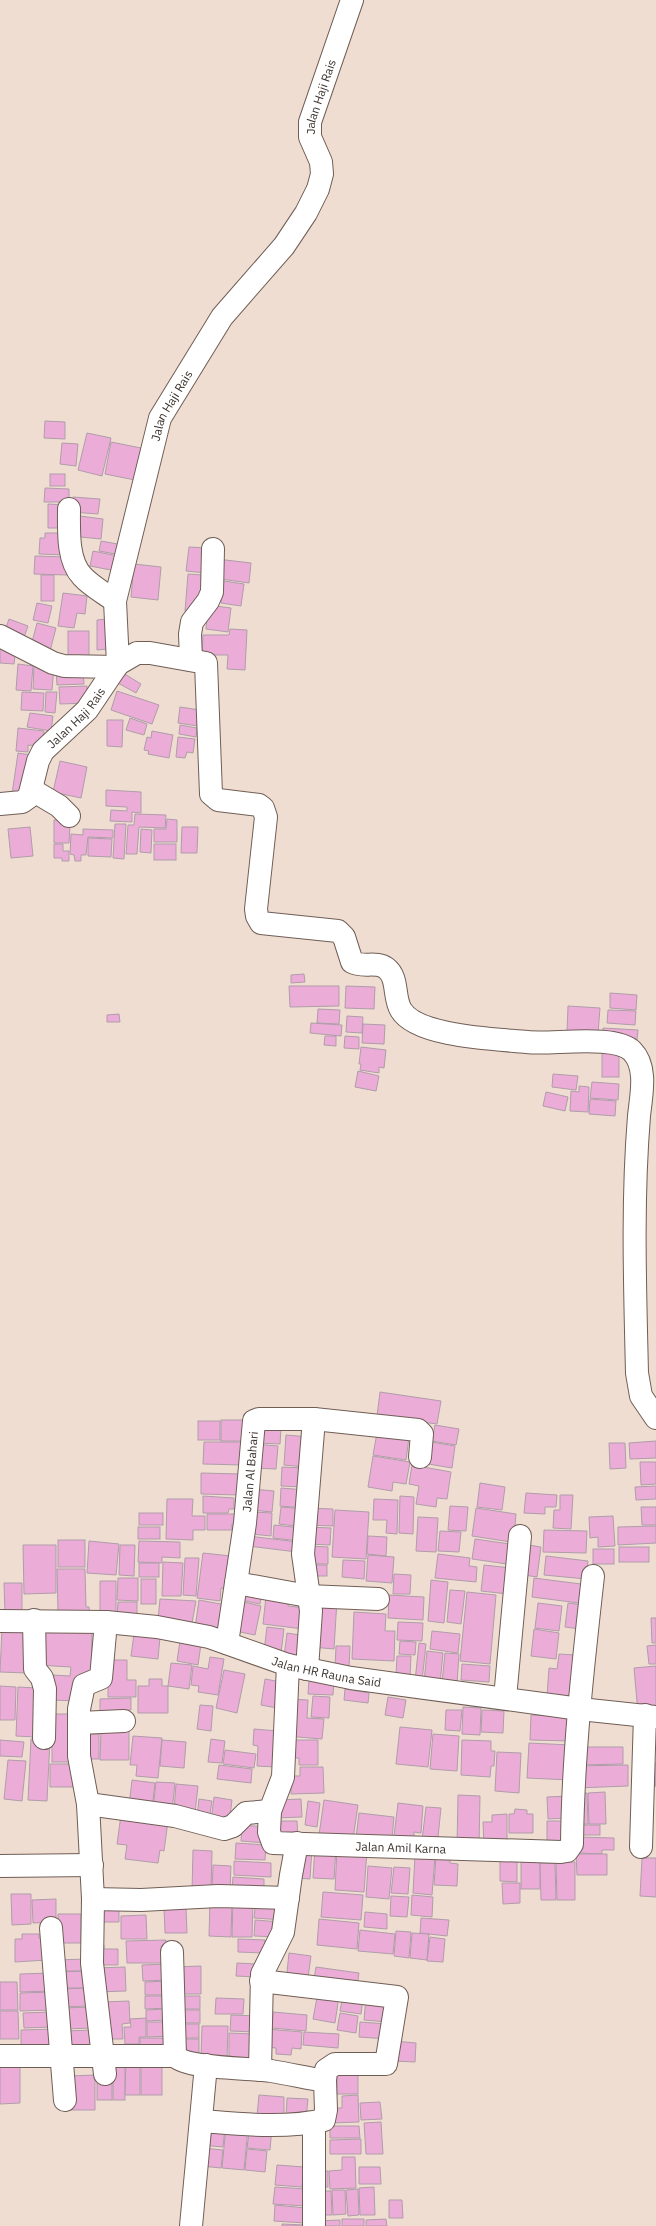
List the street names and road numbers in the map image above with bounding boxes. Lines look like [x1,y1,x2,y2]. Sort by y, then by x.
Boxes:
street label: Jalan Haji Rais [303,57,339,135]
street label: Jalan Haji Rais [147,367,195,443]
street label: Jalan Haji Rais [44,684,108,751]
street label: Jalan Al Bahari [239,1431,261,1512]
street label: Jalan HR Rauna Said [270,1652,382,1689]
street label: Jalan Amil Karna [355,1838,447,1856]

